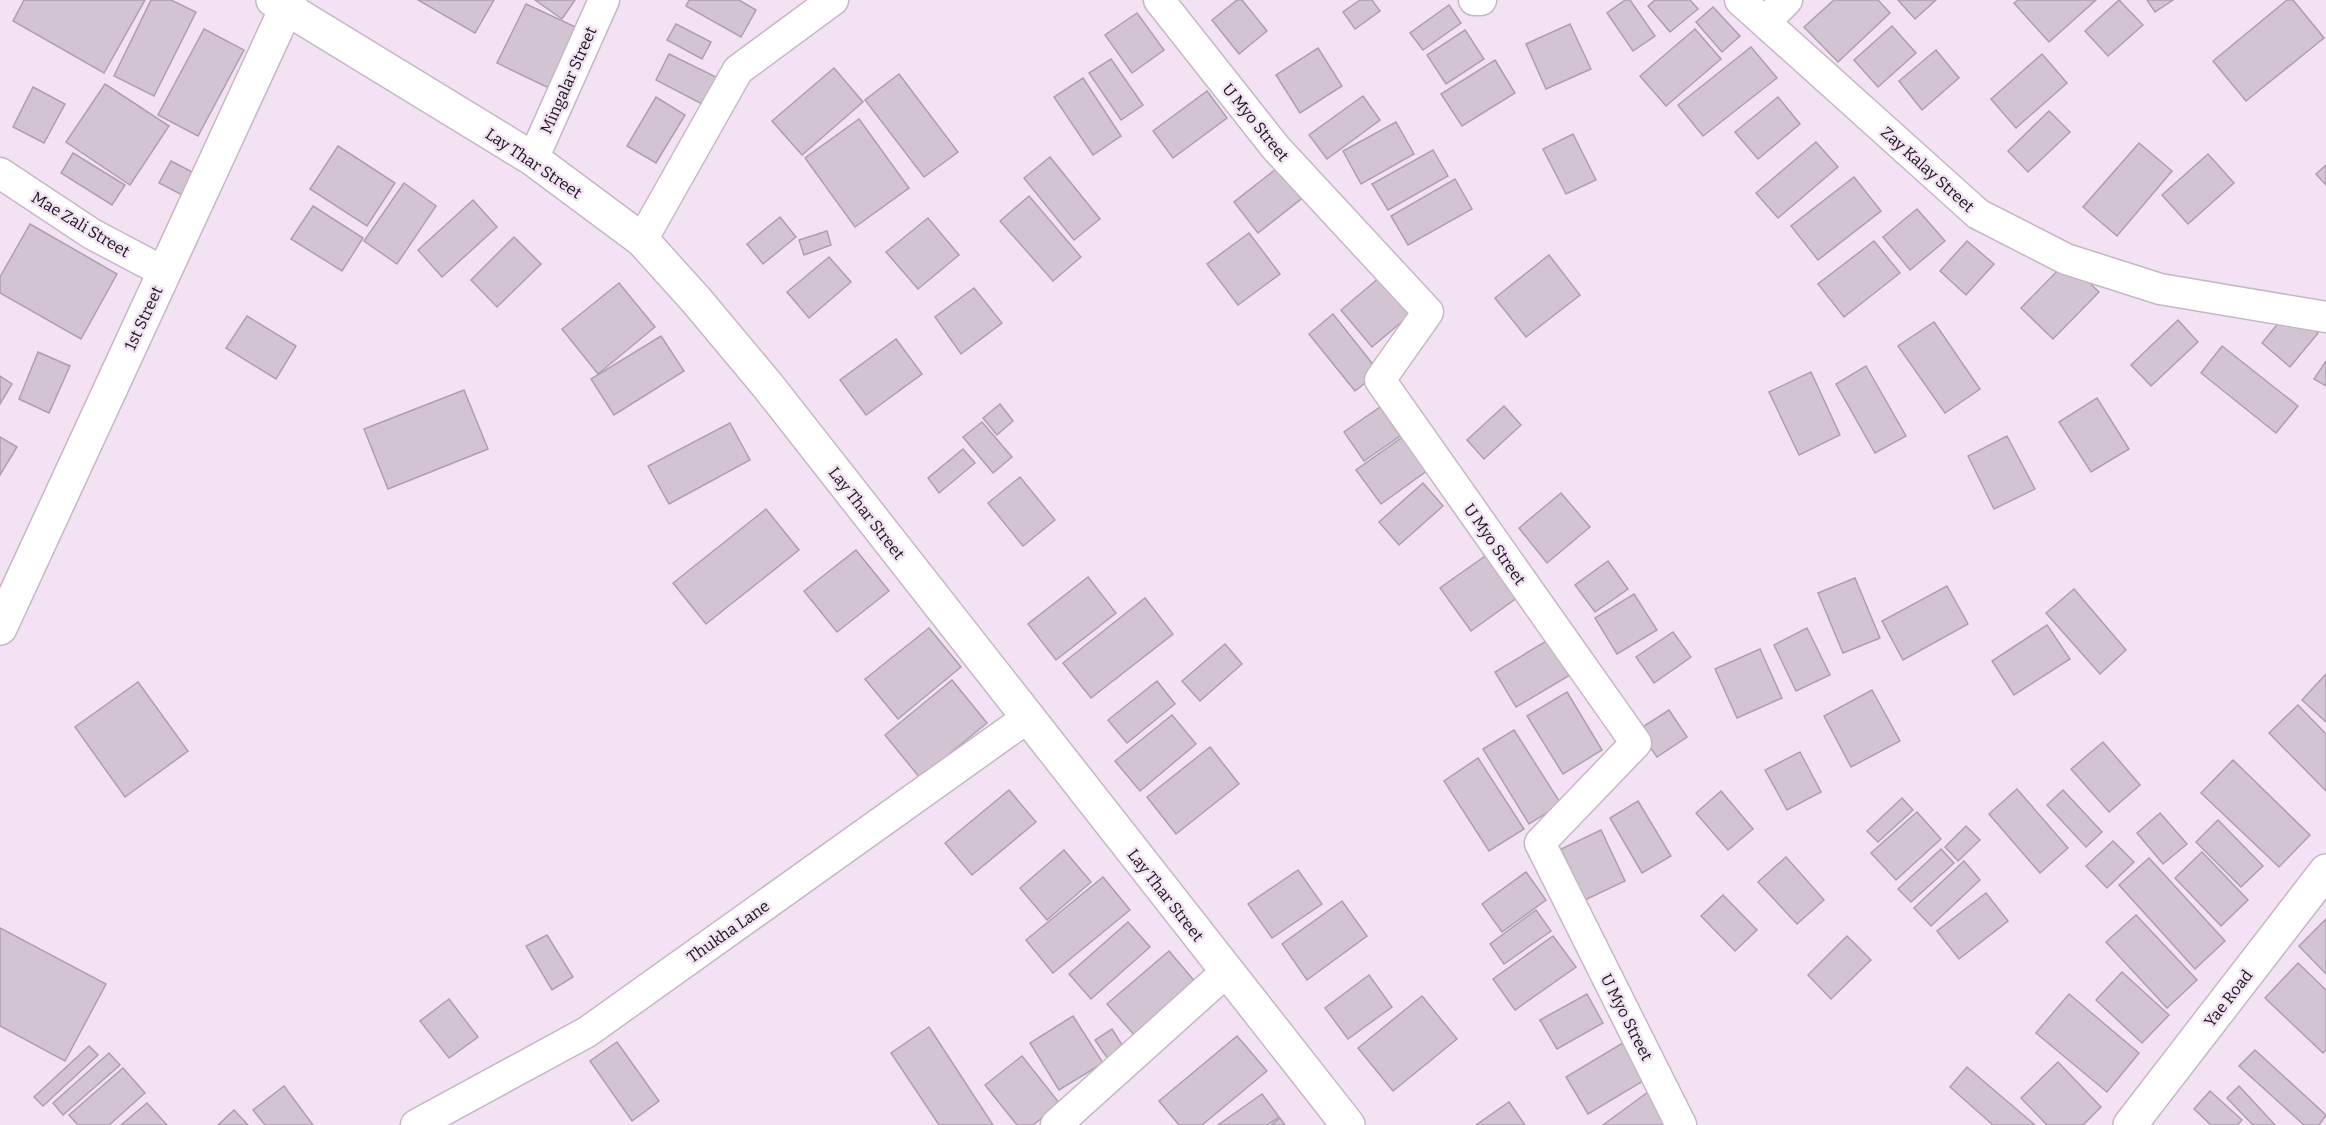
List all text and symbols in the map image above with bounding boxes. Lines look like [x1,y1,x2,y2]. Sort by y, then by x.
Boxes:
street label: Mingalar Street [536,24,601,137]
street label: U Myo Street [1218,80,1293,165]
street label: Zay Kalay Street [1877,123,1978,216]
street label: Lay Thar Street [482,124,586,203]
street label: Mae Zali Street [28,188,133,261]
street label: 1st Street [120,283,167,353]
street label: Lay Thar Street [825,463,909,563]
street label: U Myo Street [1460,500,1530,589]
street label: Lay Thar Street [1124,845,1208,945]
street label: Thukha Lane [684,896,773,967]
street label: Yae Road [2200,966,2257,1031]
street label: U Myo Street [1597,971,1657,1064]

